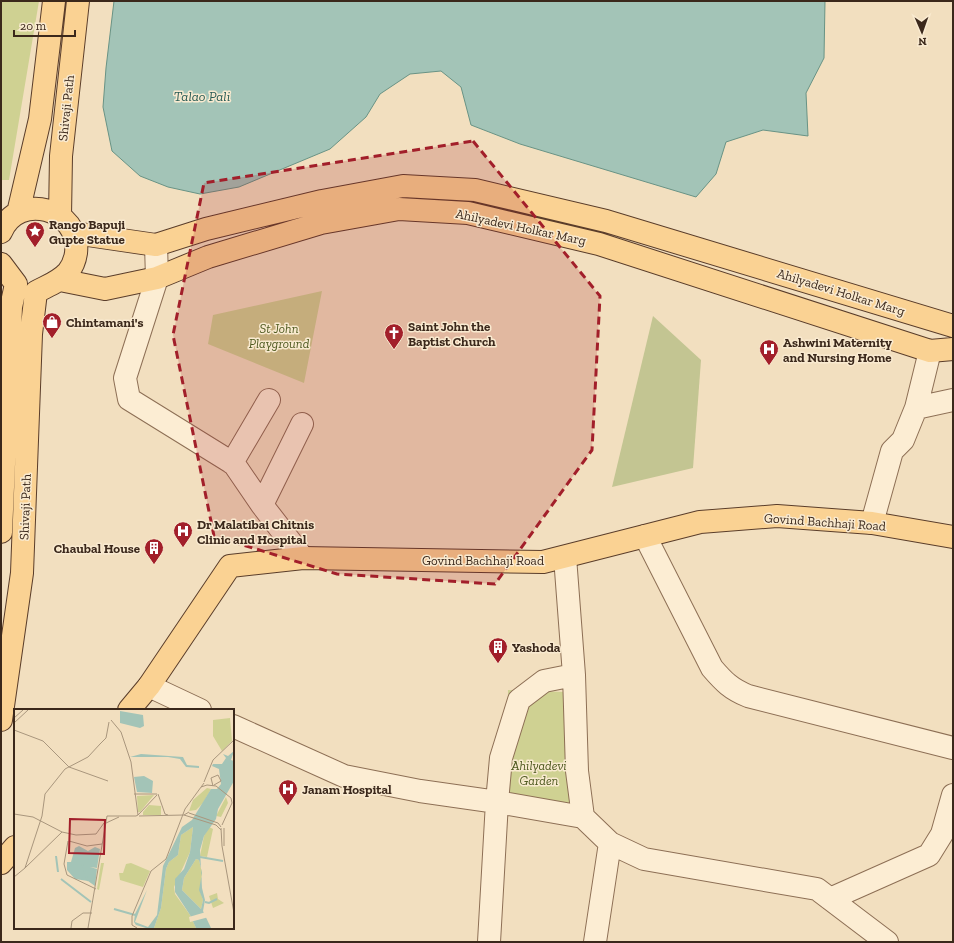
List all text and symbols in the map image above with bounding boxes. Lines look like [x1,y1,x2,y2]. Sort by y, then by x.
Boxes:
scale bar [14,12,75,38]
north arrow [902,12,942,52]
text: 20 m [20,19,47,33]
text: N [917,35,927,48]
street label: Shivaji Path [55,74,78,142]
water label: Talao Pali [174,88,230,105]
street label: Ahilyadevi Holkar Marg [454,206,588,248]
place label: Rango Bapuji Gupte Statue [49,217,126,247]
place icon: Rango Bapuji Gupte Statue [24,220,46,248]
street label: Ahilyadevi Holkar Marg [775,265,907,319]
shop icon: Chintamani's [41,311,63,339]
place label: Chintamani's [66,315,144,330]
place label: Saint John the Baptist Church [408,319,496,349]
park label: St John Playground [249,321,310,351]
church icon: Saint John the Baptist Church [383,322,405,350]
place label: Ashwini Maternity and Nursing Home [783,335,892,365]
hospital icon: Ashwini Maternity and Nursing Home [758,338,780,366]
street label: Shivaji Path [16,473,35,540]
street label: Govind Bachhaji Road [764,510,886,535]
place label: Dr Malatibai Chitnis Clinic and Hospital [197,517,314,547]
hospital icon: Dr Malatibai Chitnis Clinic and Hospital [172,520,194,548]
building icon: Chaubal House [143,537,165,565]
place label: Chaubal House [54,541,141,556]
street label: Govind Bachhaji Road [422,553,544,569]
building icon: Yashoda [487,636,509,664]
place label: Yashoda [512,640,561,655]
inset map [14,709,234,929]
park label: Ahilyadevi Garden [510,758,567,788]
hospital icon: Janam Hospital [277,778,299,806]
place label: Janam Hospital [302,782,392,797]

